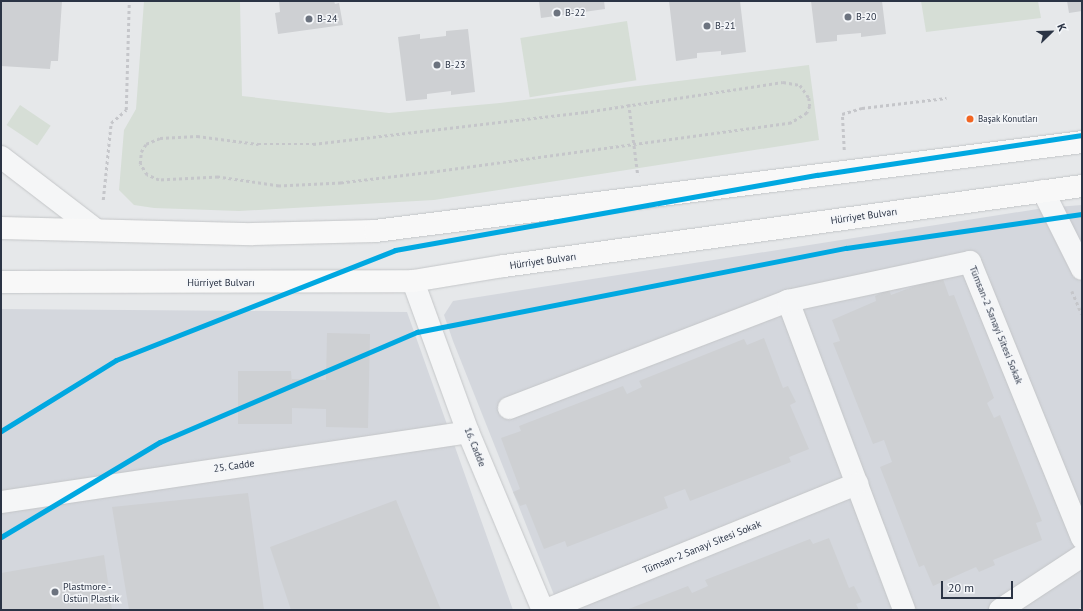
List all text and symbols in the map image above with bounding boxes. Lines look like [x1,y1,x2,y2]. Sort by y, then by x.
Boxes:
place label: B-22 [565,7,585,19]
marker: B-22 [552,8,562,18]
place label: B-20 [856,11,876,23]
marker: B-20 [843,12,853,22]
north arrow [1031,12,1071,52]
place label: B-24 [317,13,337,25]
marker: B-24 [304,14,314,24]
place label: B-21 [715,20,735,32]
marker: B-21 [702,21,712,31]
text: K [1054,21,1070,33]
place label: B-23 [445,59,465,71]
marker: B-23 [432,60,442,70]
marker: Başak Konutları [965,114,975,124]
place label: Başak Konutları [978,114,1038,124]
street label: Hürriyet Bulvarı [830,205,898,227]
street label: Hürriyet Bulvarı [509,250,577,272]
street label: Tümsan-2 Sanayi Sitesi Sokak [967,264,1025,386]
street label: Hürriyet Bulvarı [187,277,255,289]
street label: 16. Cadde [462,425,488,469]
street label: 25. Cadde [212,457,256,475]
street label: Tümsan-2 Sanayi Sitesi Sokak [641,518,763,576]
scale bar [943,573,1015,599]
place label: Plastmore - Üstün Plastik [63,580,119,604]
text: 20 m [948,580,974,595]
marker: Plastmore - Üstün Plastik [50,587,60,597]

